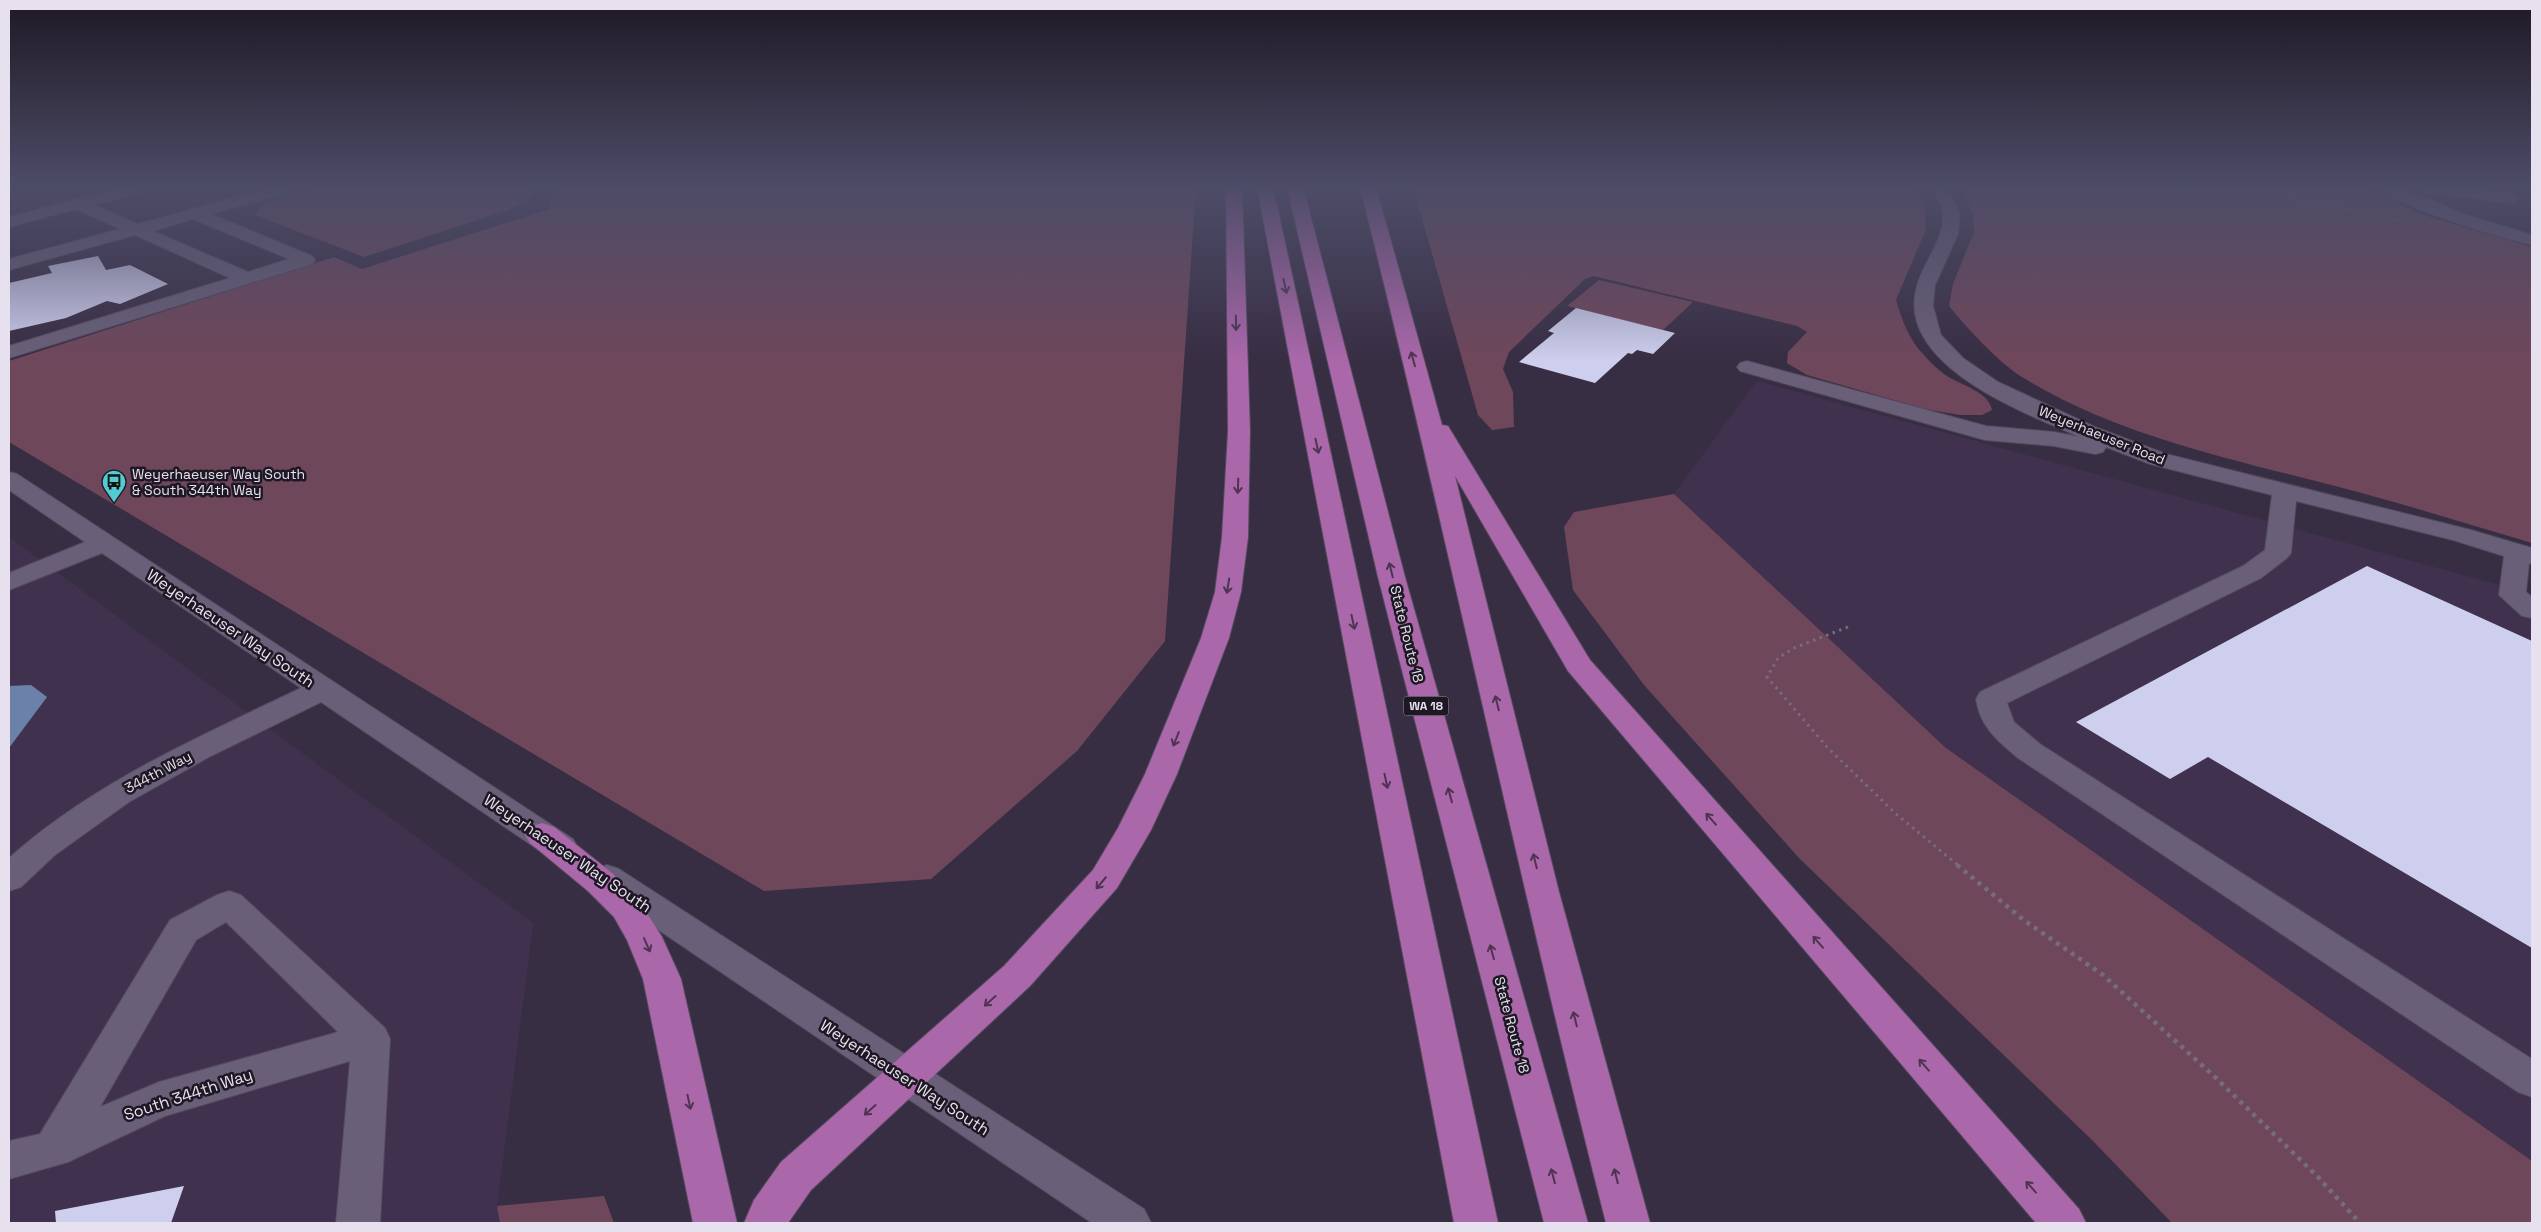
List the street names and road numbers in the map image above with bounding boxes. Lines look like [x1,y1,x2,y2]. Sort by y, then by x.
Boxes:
street label: Weyerhaeuser Road [2036,401,2168,469]
street label: Weyerhaeuser Way South [143,564,319,692]
street label: State Route 18 [1386,584,1428,685]
road number: WA 18 [1404,696,1448,716]
street label: 344th Way [122,747,194,797]
street label: Weyerhaeuser Way South [480,789,656,917]
street label: State Route 18 [1490,975,1534,1076]
street label: Weyerhaeuser Way South [816,1015,993,1140]
street label: South 344th Way [121,1064,255,1125]

